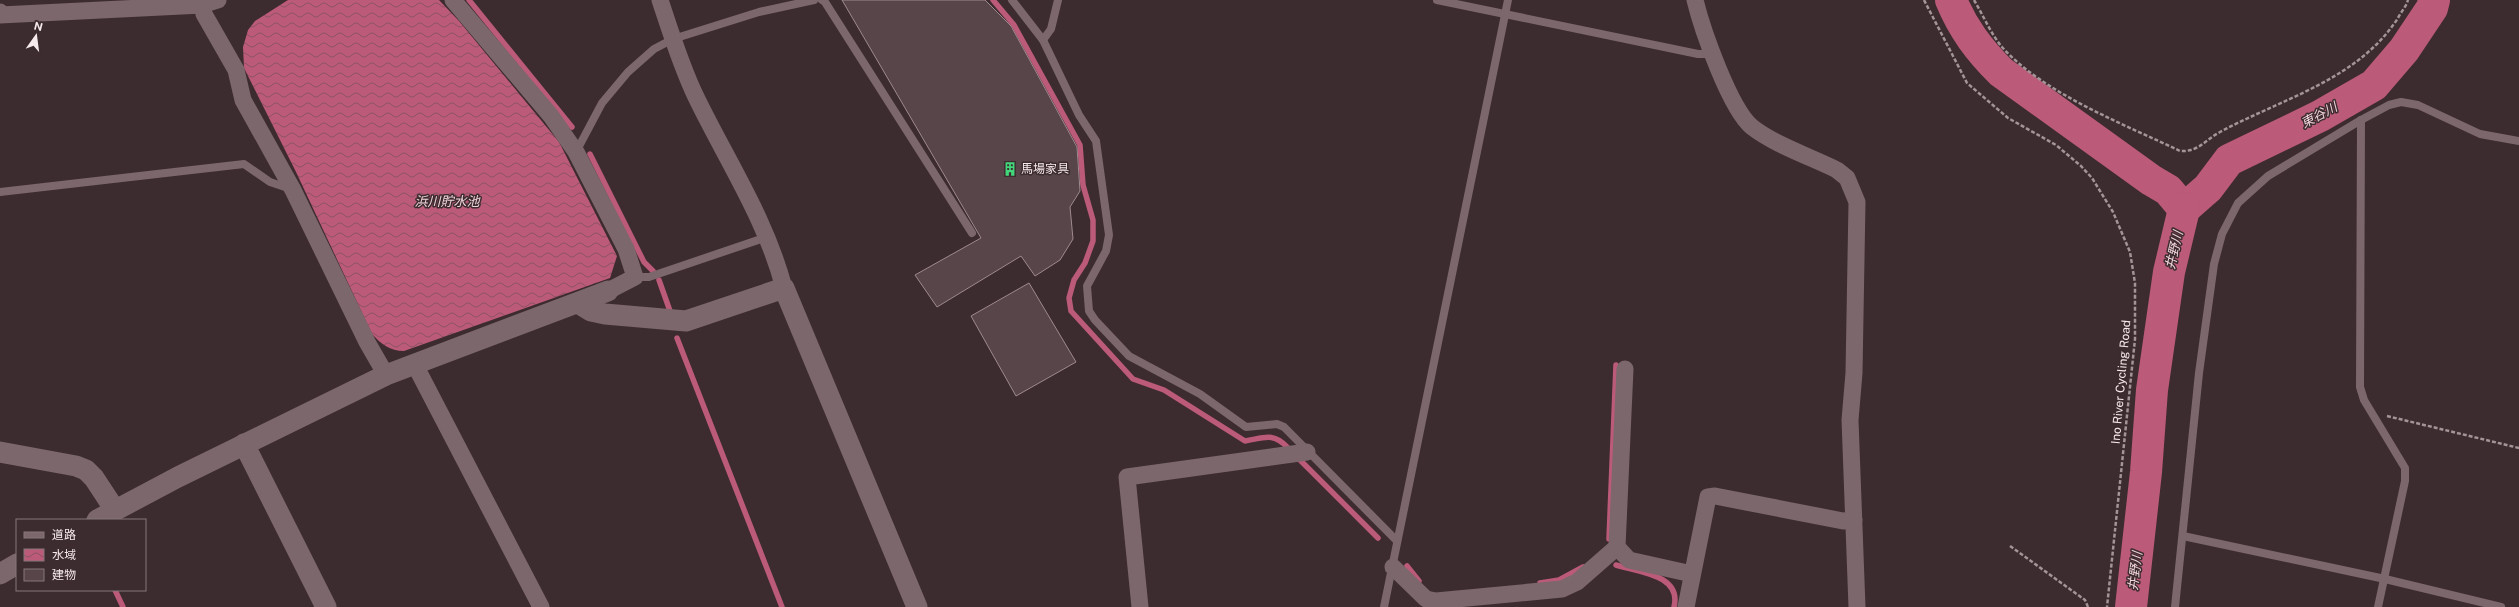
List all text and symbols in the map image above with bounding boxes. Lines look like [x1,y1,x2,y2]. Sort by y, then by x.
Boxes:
north arrow [16,16,56,56]
text: N [33,19,44,33]
water label: 東谷川 [2298,98,2341,131]
building icon: 馬場家具 [1002,161,1018,177]
place label: 馬場家具 [1021,162,1069,176]
water label: 浜川貯水池 [414,194,481,209]
water label: 井野川 [2162,227,2186,271]
street label: Ino River Cycling Road [2109,319,2133,445]
legend [16,519,146,591]
text: 道路 [52,528,76,542]
text: 水域 [52,548,76,562]
water label: 井野川 [2125,549,2145,591]
text: 建物 [52,568,76,582]

